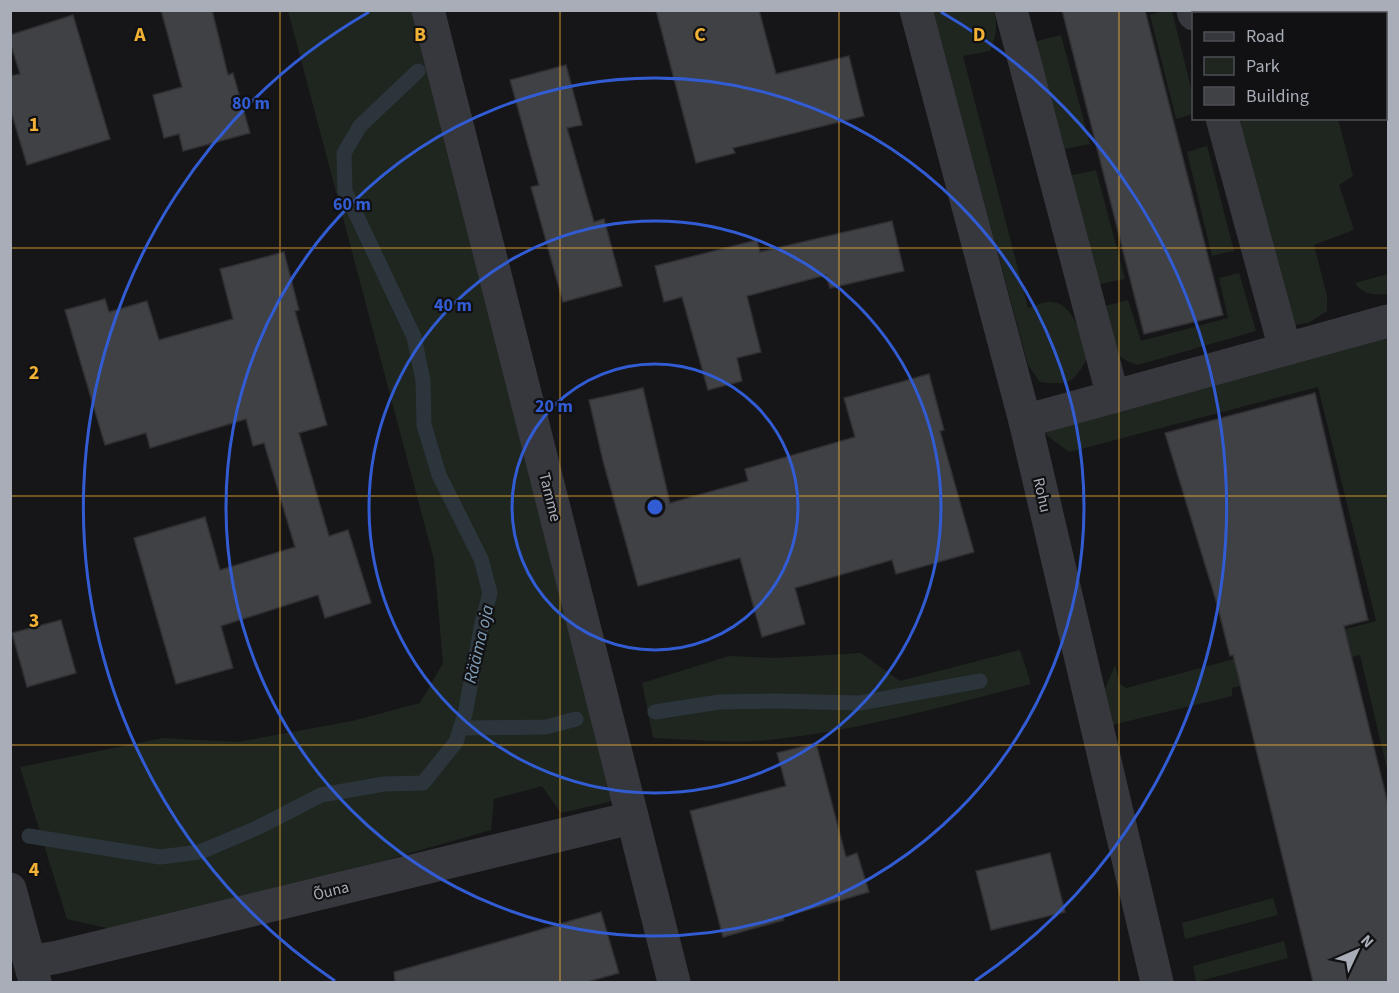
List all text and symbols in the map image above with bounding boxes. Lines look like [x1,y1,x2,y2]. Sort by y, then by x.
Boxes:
legend [1192,12,1387,120]
text: A [133,21,146,49]
text: B [414,21,426,49]
text: C [694,21,706,49]
text: D [973,21,985,49]
text: Road [1246,24,1285,49]
text: Park [1246,54,1280,79]
text: Building [1246,84,1309,109]
text: 80 m [232,91,270,116]
text: 1 [29,111,39,139]
text: 60 m [333,192,371,217]
text: 40 m [434,293,472,318]
text: 2 [29,359,39,387]
text: 20 m [535,394,573,419]
street label: Tamme [533,470,567,524]
street label: Rohu [1027,475,1057,515]
centre of rings [645,497,665,517]
water label: Rääma oja [458,602,500,686]
text: 3 [29,607,39,635]
text: 4 [29,856,40,884]
street label: Õuna [311,876,351,906]
north arrow [1327,921,1387,981]
text: N [1355,930,1379,953]

